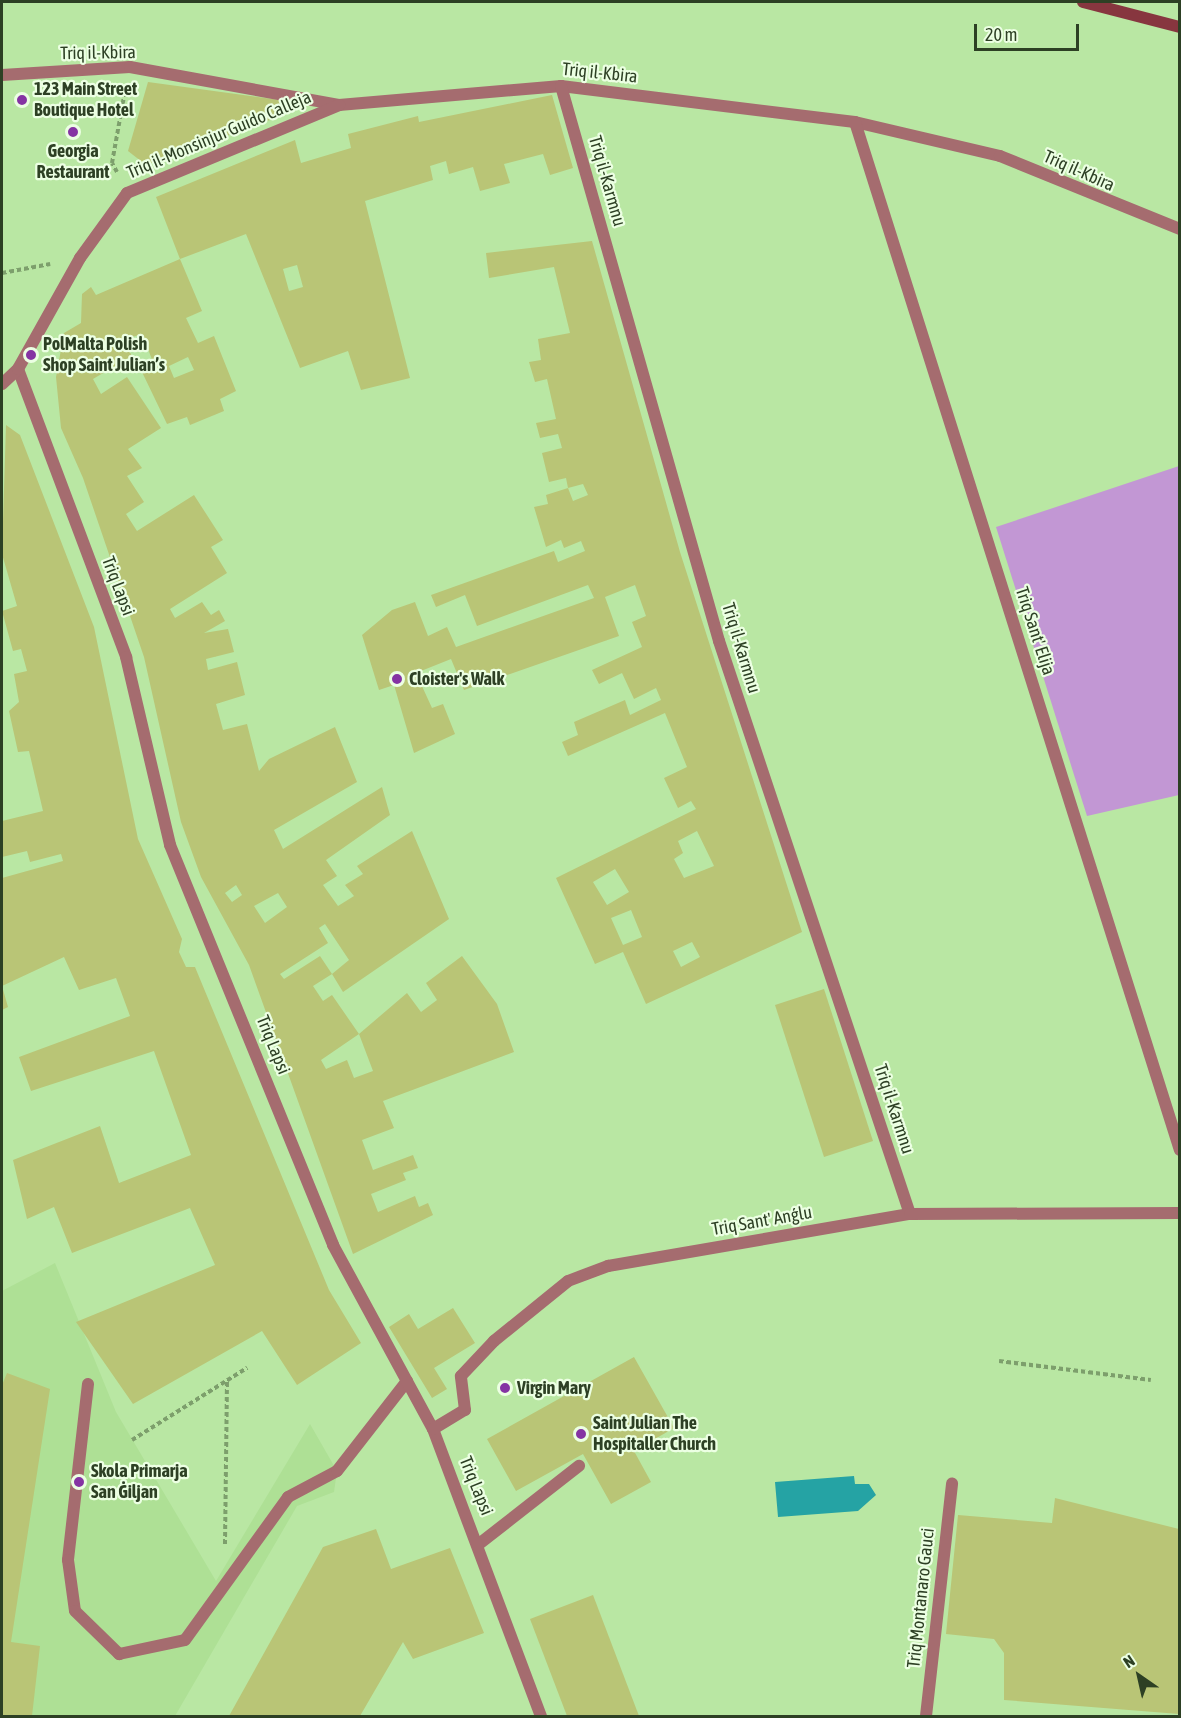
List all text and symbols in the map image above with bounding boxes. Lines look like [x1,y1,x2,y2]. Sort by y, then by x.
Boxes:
scale bar [977,12,1082,50]
text: 20 m [985,24,1017,45]
street label: Triq il-Kbira [60,42,136,64]
street label: Triq il-Kbira [561,58,639,88]
place label: 123 Main Street Boutique Hotel [34,79,137,122]
street label: Triq il-Monsinjur Guido Calleja [124,86,314,184]
marker: 123 Main Street Boutique Hotel [15,93,29,107]
marker: Georgia Restaurant [66,125,80,139]
street label: Triq il-Karmnu [584,133,630,229]
place label: Georgia Restaurant [36,141,110,184]
street label: Triq il-Kbira [1040,146,1118,196]
place label: PolMalta Polish Shop Saint Julian’s [43,334,165,376]
marker: PolMalta Polish Shop Saint Julian’s [24,348,38,362]
street label: Triq Lapsi [97,553,139,619]
street label: Triq Sant' Elija [1011,584,1059,678]
street label: Triq il-Karmnu [717,600,765,696]
place label: Cloister's Walk [409,668,504,690]
marker: Cloister's Walk [390,672,404,686]
street label: Triq Lapsi [251,1012,295,1078]
street label: Triq il-Karmnu [869,1061,919,1157]
street label: Triq Sant' Anǵlu [710,1202,814,1240]
place label: Virgin Mary [517,1377,591,1399]
marker: Virgin Mary [498,1381,512,1395]
place label: Saint Julian The Hospitaller Church [593,1413,716,1456]
marker: Saint Julian The Hospitaller Church [574,1427,588,1441]
street label: Triq Lapsi [454,1453,498,1519]
place label: Skola Primarja San Ġiljan [91,1461,188,1504]
marker: Skola Primarja San Ġiljan [72,1475,86,1489]
street label: Triq Montanaro Gauci [903,1527,939,1669]
north arrow [1109,1646,1169,1706]
text: N [1120,1651,1138,1671]

